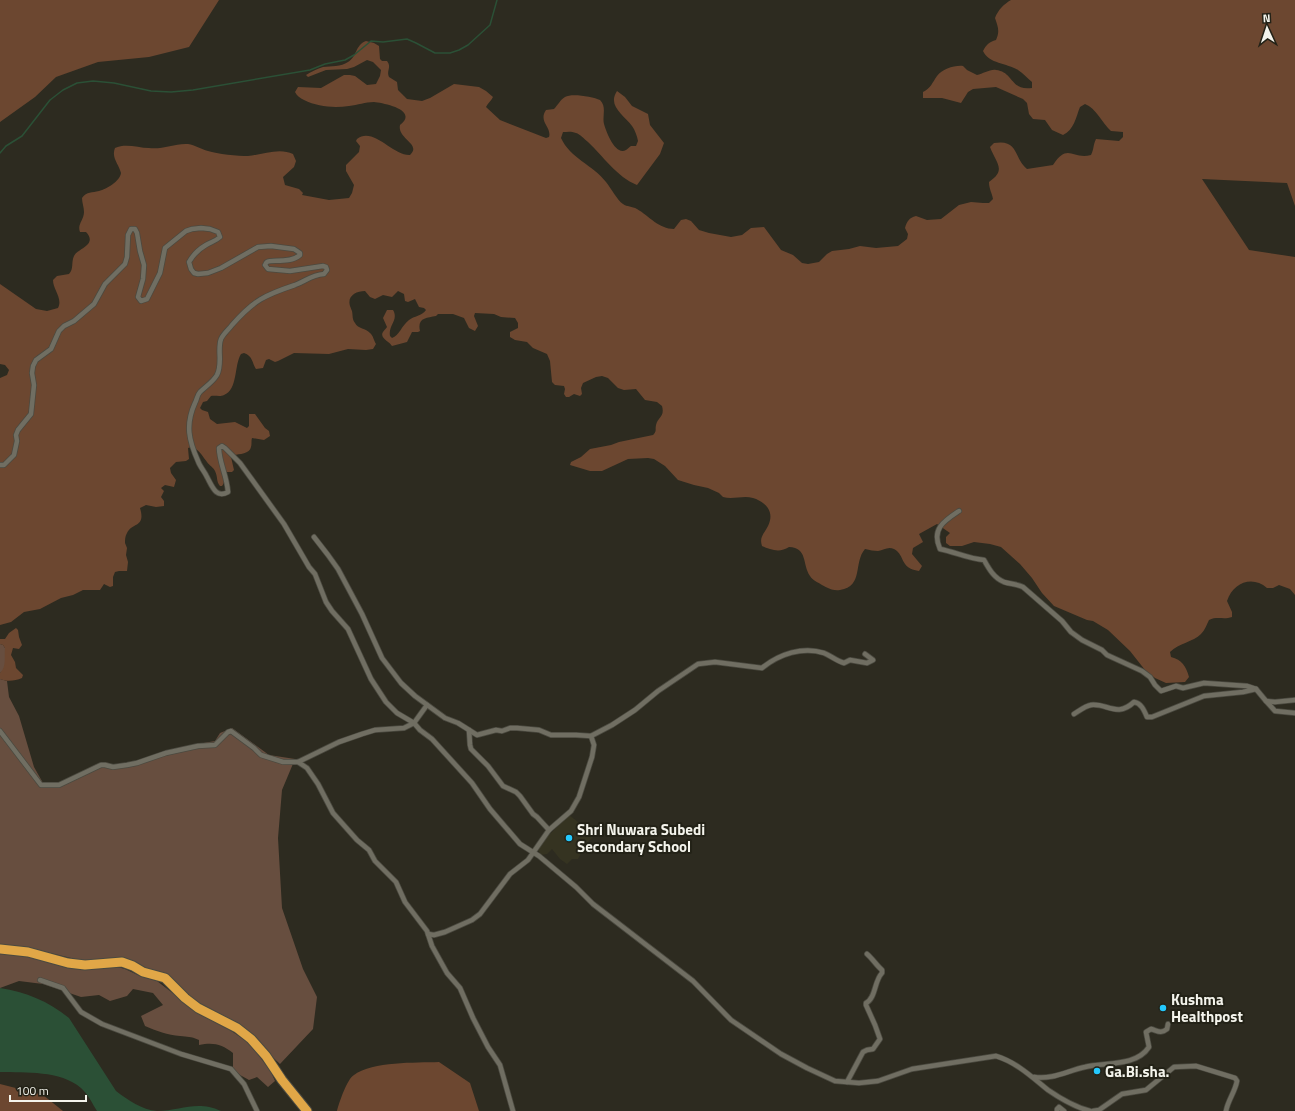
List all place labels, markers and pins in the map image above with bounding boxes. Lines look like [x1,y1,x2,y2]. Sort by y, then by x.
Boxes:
place label: Shri Nuwara Subedi Secondary School [577,818,705,858]
marker: Shri Nuwara Subedi Secondary School [564,833,574,843]
place label: Kushma Healthpost [1171,988,1243,1028]
marker: Kushma Healthpost [1158,1003,1168,1013]
place label: Ga.Bi.sha. [1105,1060,1169,1083]
marker: Ga.Bi.sha. [1092,1066,1102,1076]

